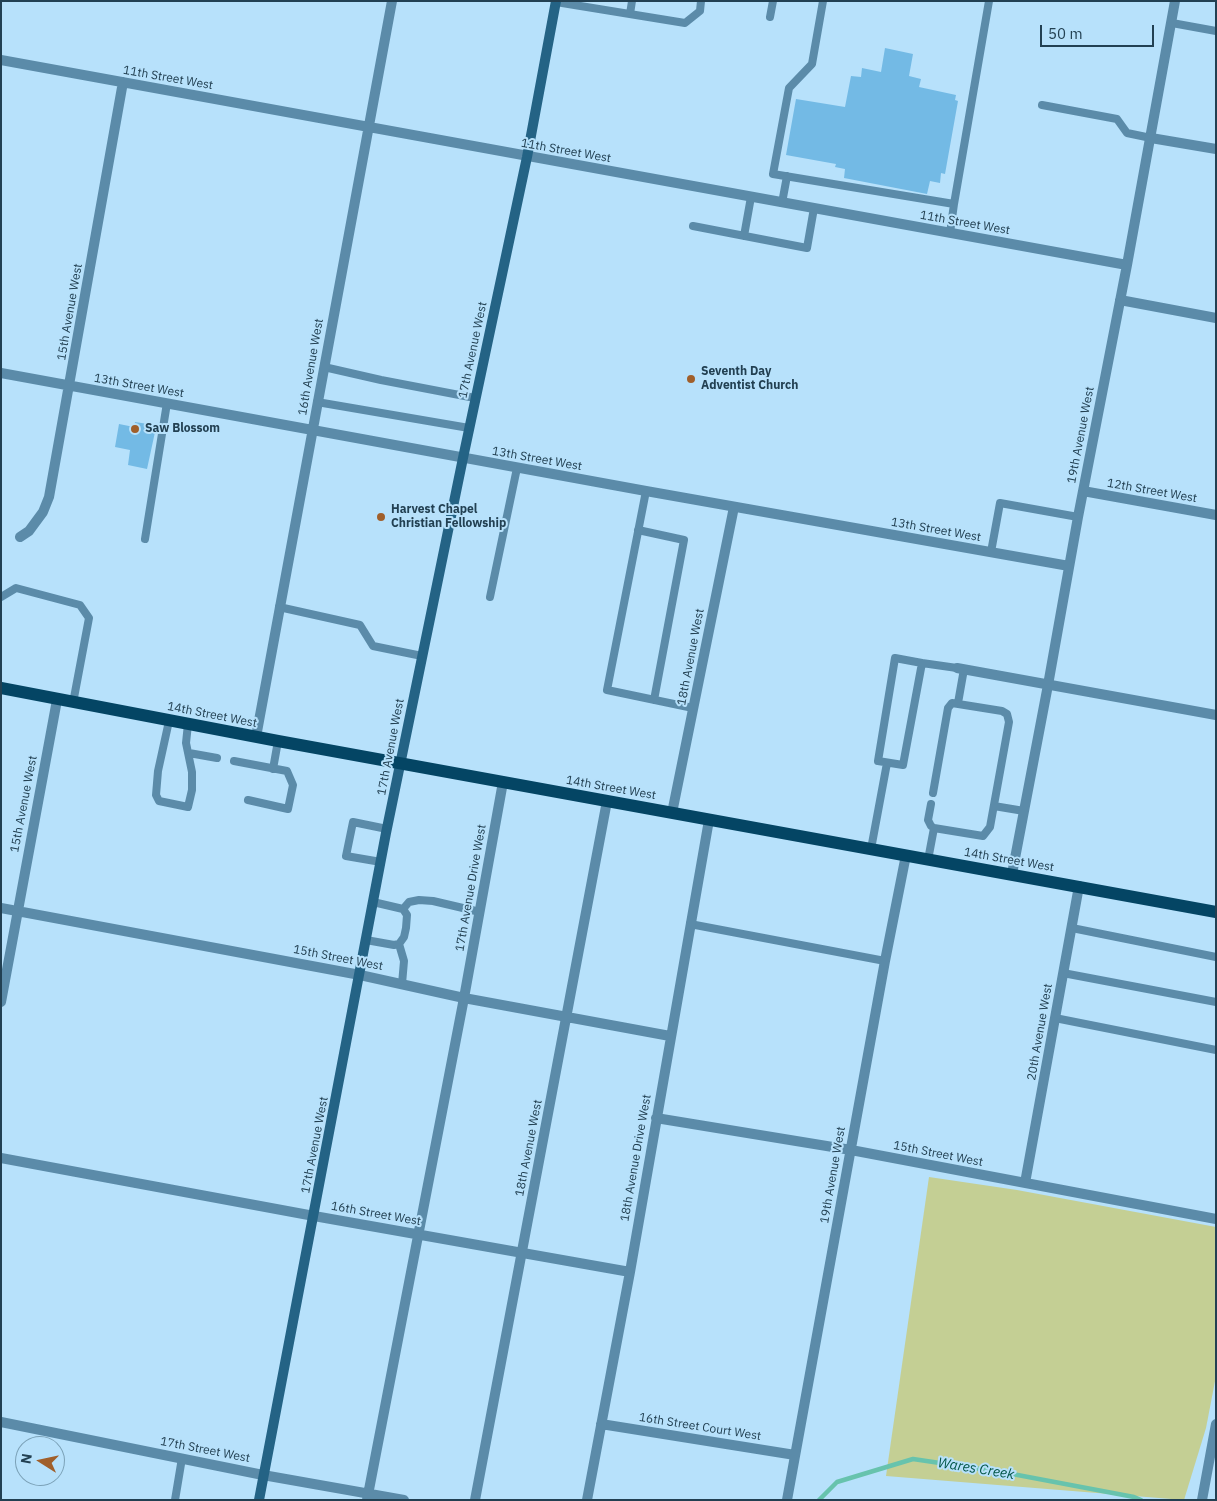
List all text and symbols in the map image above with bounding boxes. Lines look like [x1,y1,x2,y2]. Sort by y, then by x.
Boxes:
scale bar [1042,15,1156,47]
text: 50 m [1048,24,1083,43]
street label: 11th Street West [122,63,214,93]
street label: 11th Street West [520,136,612,166]
street label: 11th Street West [919,208,1011,238]
street label: 15th Avenue West [54,262,86,362]
street label: 17th Avenue West [456,300,490,400]
street label: 16th Avenue West [295,317,327,417]
place label: Seventh Day Adventist Church [701,365,798,393]
street label: 13th Street West [93,371,185,401]
marker: Seventh Day Adventist Church [685,373,697,385]
street label: 19th Avenue West [1065,385,1097,485]
place label: Saw Blossom [145,422,220,436]
marker: Saw Blossom [129,423,141,435]
street label: 13th Street West [491,444,583,474]
street label: 12th Street West [1106,476,1198,506]
place label: Harvest Chapel Christian Fellowship [391,503,506,531]
marker: Harvest Chapel Christian Fellowship [375,511,387,523]
street label: 13th Street West [890,515,982,545]
street label: 18th Avenue West [675,607,707,707]
street label: 17th Avenue West [375,697,407,797]
street label: 14th Street West [166,699,258,731]
street label: 15th Avenue West [8,754,40,854]
street label: 14th Street West [565,773,657,803]
street label: 17th Avenue Drive West [453,823,489,953]
street label: 14th Street West [963,845,1055,875]
street label: 15th Street West [292,942,384,974]
street label: 20th Avenue West [1024,982,1056,1082]
street label: 18th Avenue Drive West [618,1093,654,1223]
street label: 17th Avenue West [299,1095,331,1195]
street label: 18th Avenue West [513,1098,545,1198]
street label: 19th Avenue West [817,1125,849,1225]
street label: 15th Street West [892,1138,984,1170]
street label: 16th Street West [330,1199,422,1229]
street label: 16th Street Court West [638,1410,762,1444]
street label: 17th Street West [159,1434,251,1466]
north arrow [15,1436,65,1486]
text: N [16,1452,36,1465]
water label: Wares Creek [937,1455,1015,1483]

